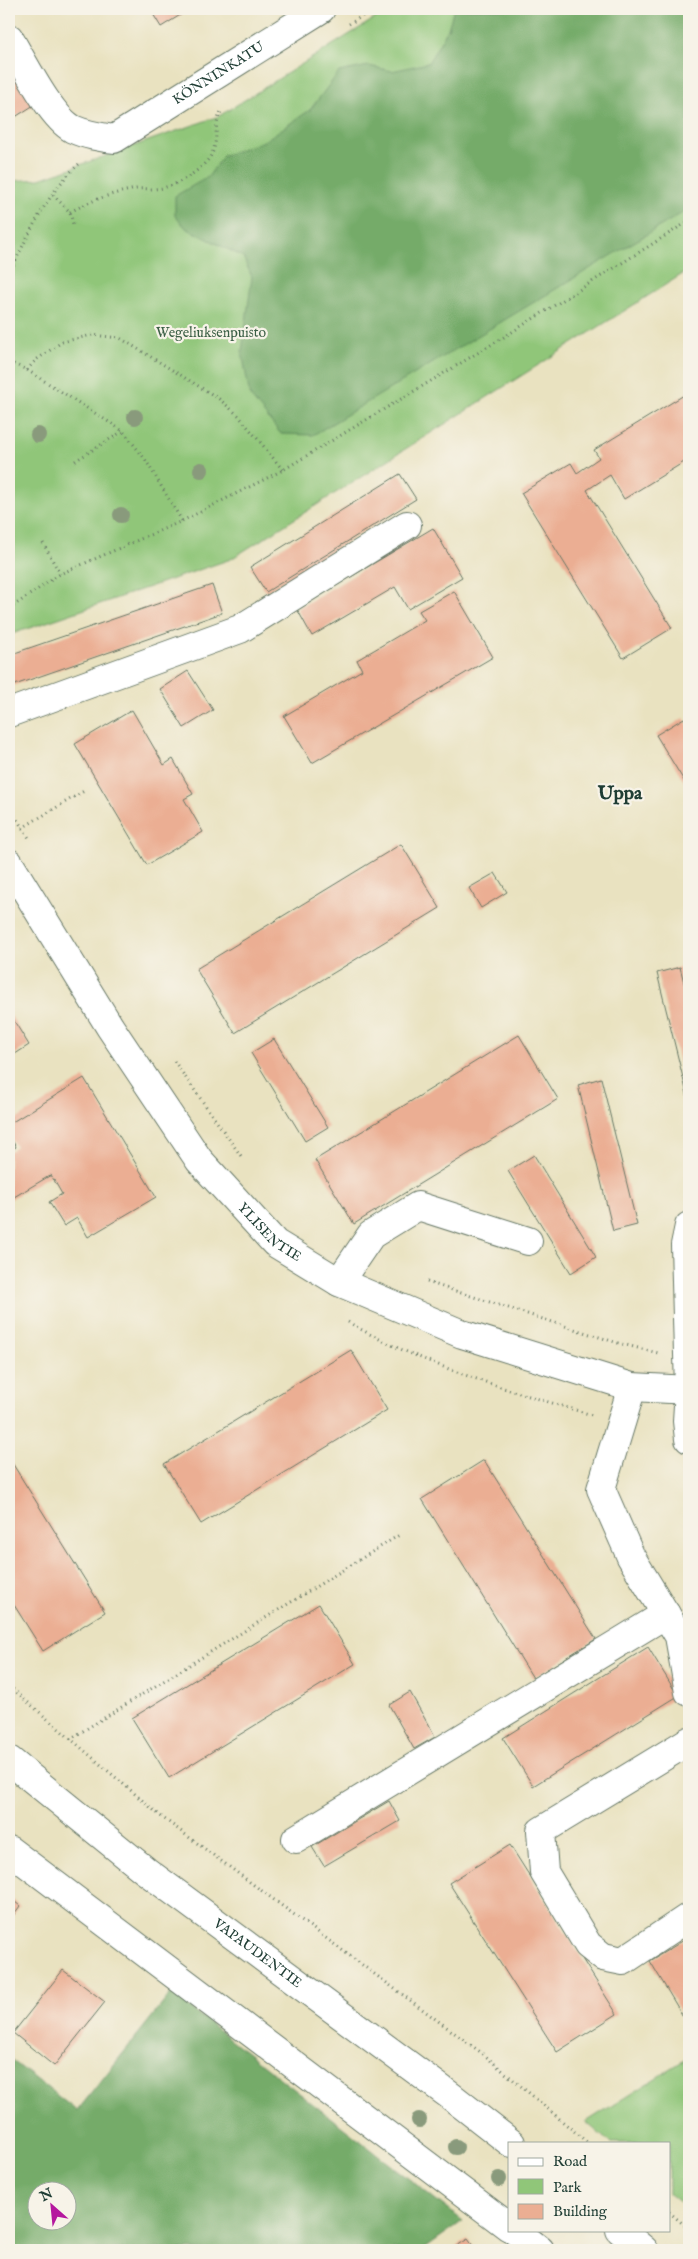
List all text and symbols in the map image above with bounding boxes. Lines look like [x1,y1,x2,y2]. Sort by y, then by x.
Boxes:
street label: KÖNNINKATU [169,38,268,109]
park label: Wegeliuksenpuisto [156,324,266,342]
district label: Uppa [597,782,643,806]
street label: YLISENTIE [234,1199,305,1266]
street label: VAPAUDENTIE [209,1914,306,1992]
legend [508,2142,670,2232]
text: Road [553,2152,588,2171]
text: Park [553,2178,583,2197]
north arrow [28,2182,78,2232]
text: N [36,2185,56,2207]
text: Building [553,2202,608,2221]

